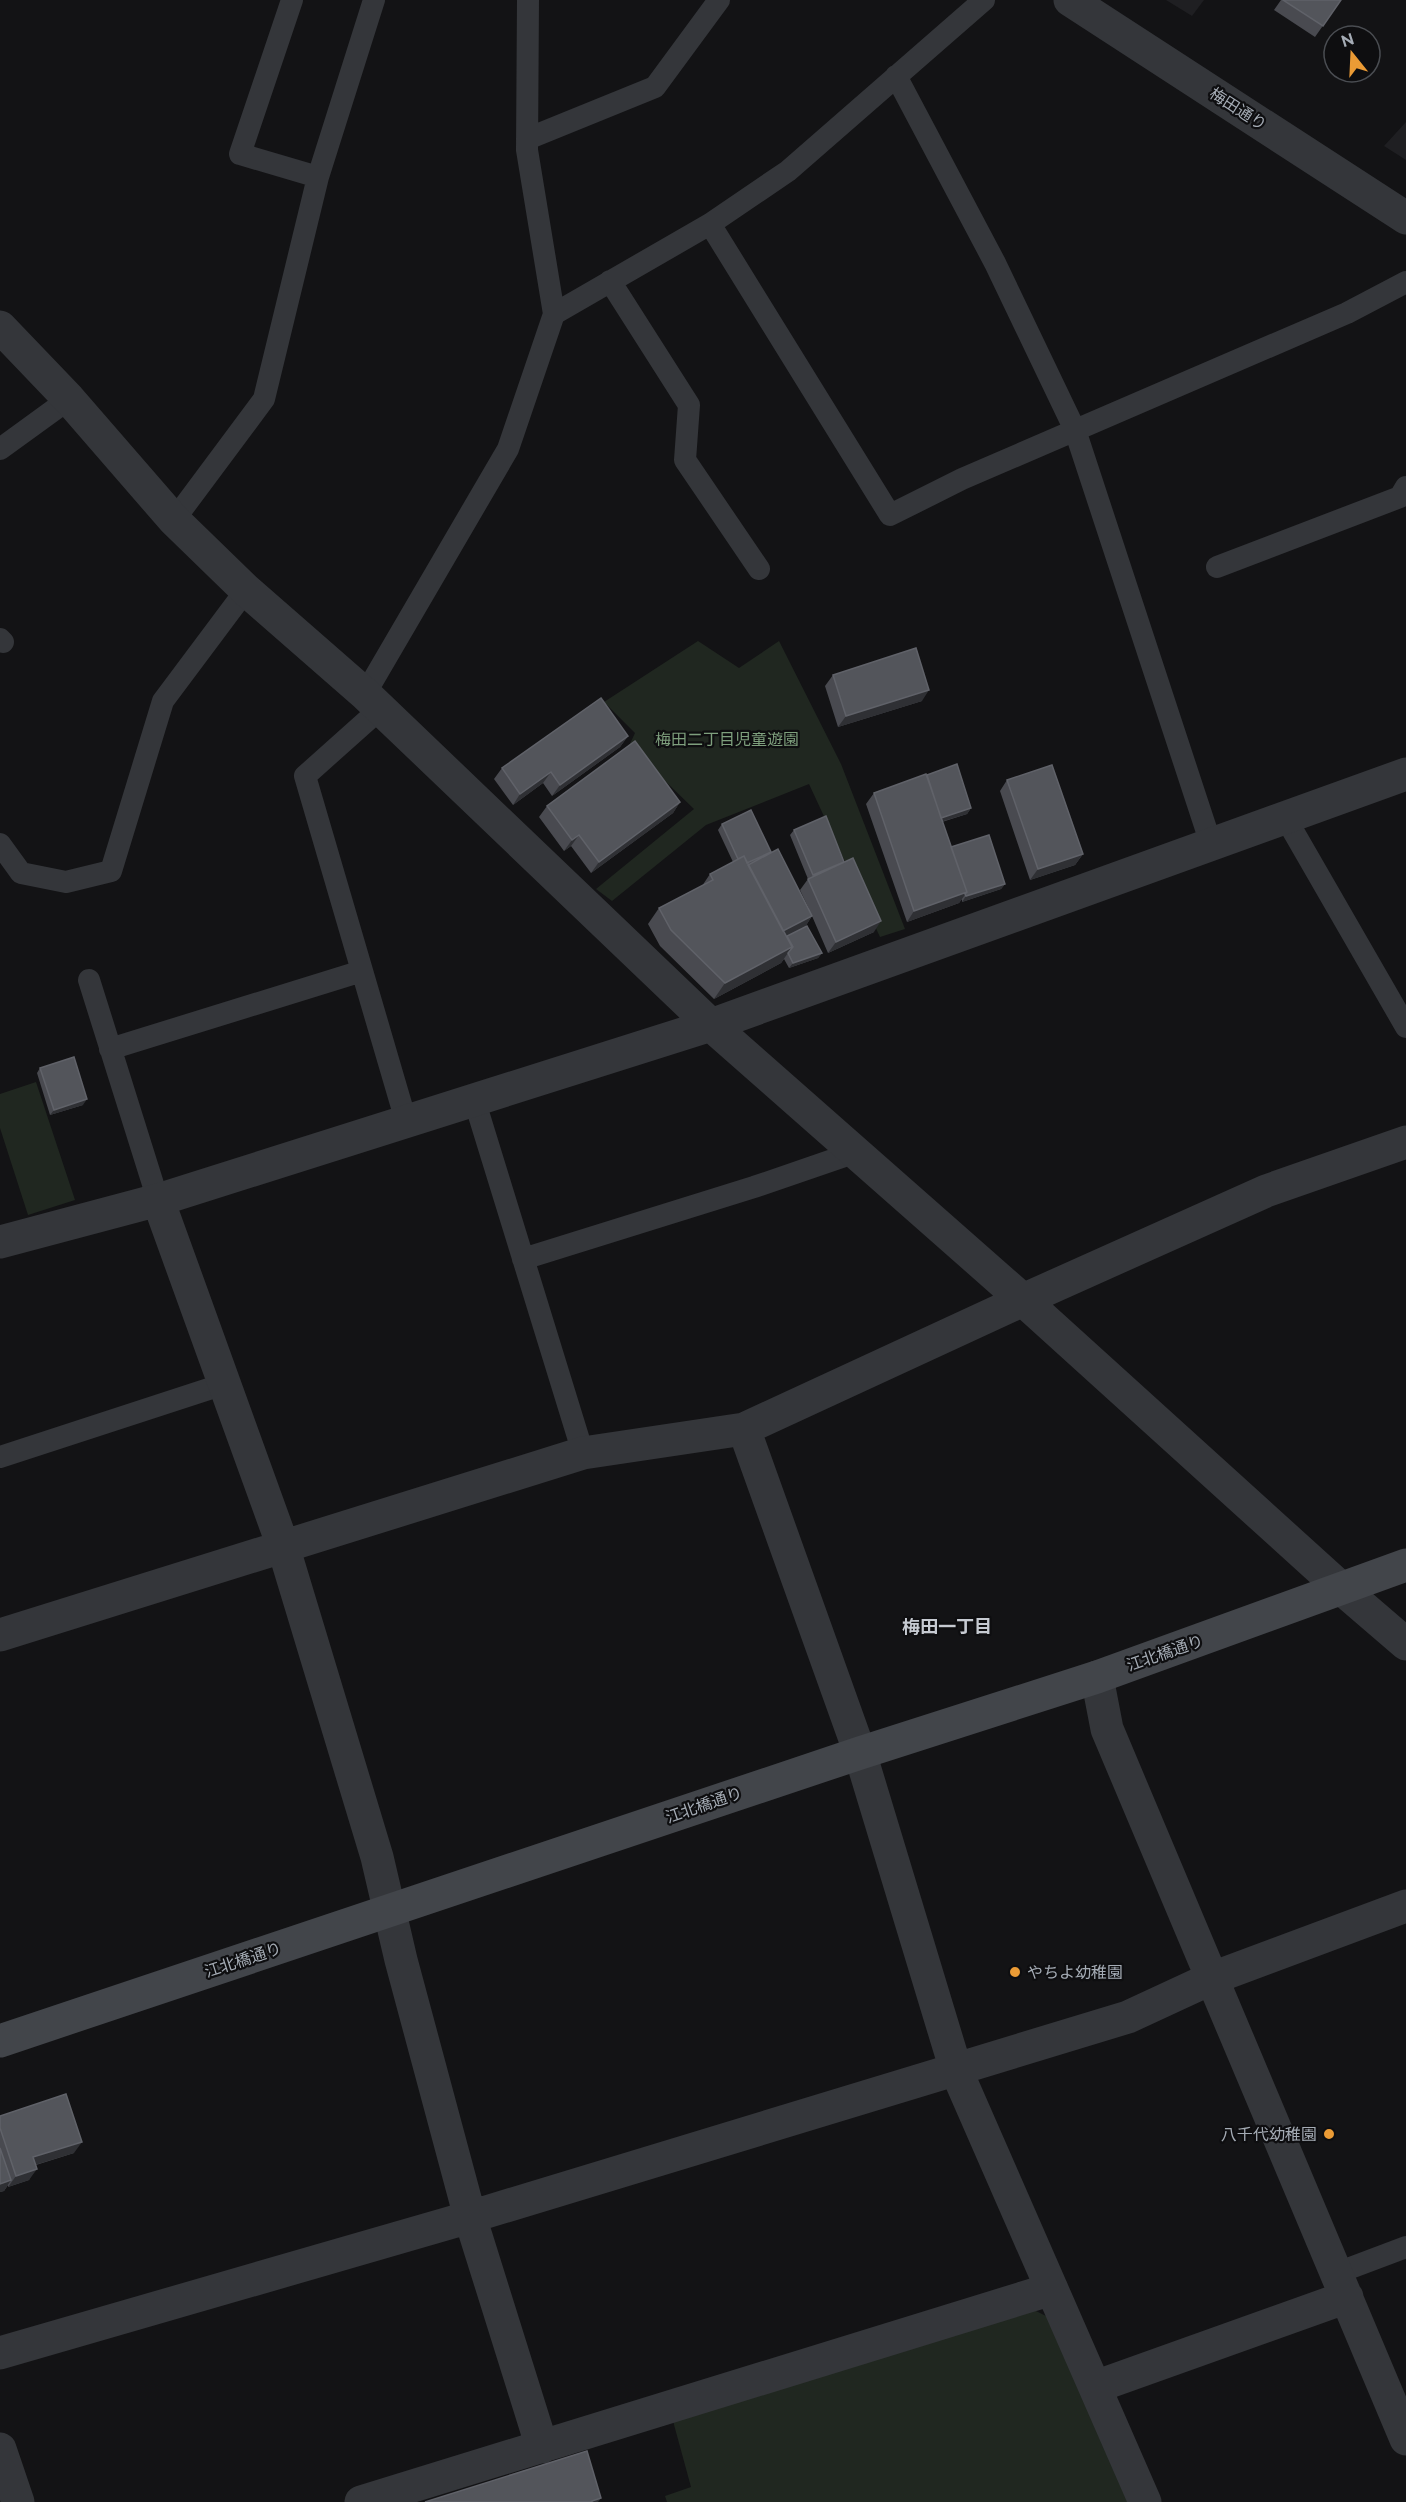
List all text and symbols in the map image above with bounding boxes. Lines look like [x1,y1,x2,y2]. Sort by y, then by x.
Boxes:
north arrow [1322,24,1382,84]
text: N [1339,29,1356,51]
street label: 梅田通り [1206,84,1270,134]
park label: 梅田二丁目児童遊園 [655,730,799,749]
district label: 梅田一丁目 [902,1616,992,1637]
street label: 江北橋通り [1124,1631,1206,1675]
street label: 江北橋通り [663,1783,745,1827]
street label: 江北橋通り [202,1939,284,1981]
place label: やちよ幼稚園 [1027,1963,1123,1982]
marker: やちよ幼稚園 [1008,1965,1022,1979]
place label: 八千代幼稚園 [1221,2125,1317,2144]
marker: 八千代幼稚園 [1322,2127,1336,2141]

